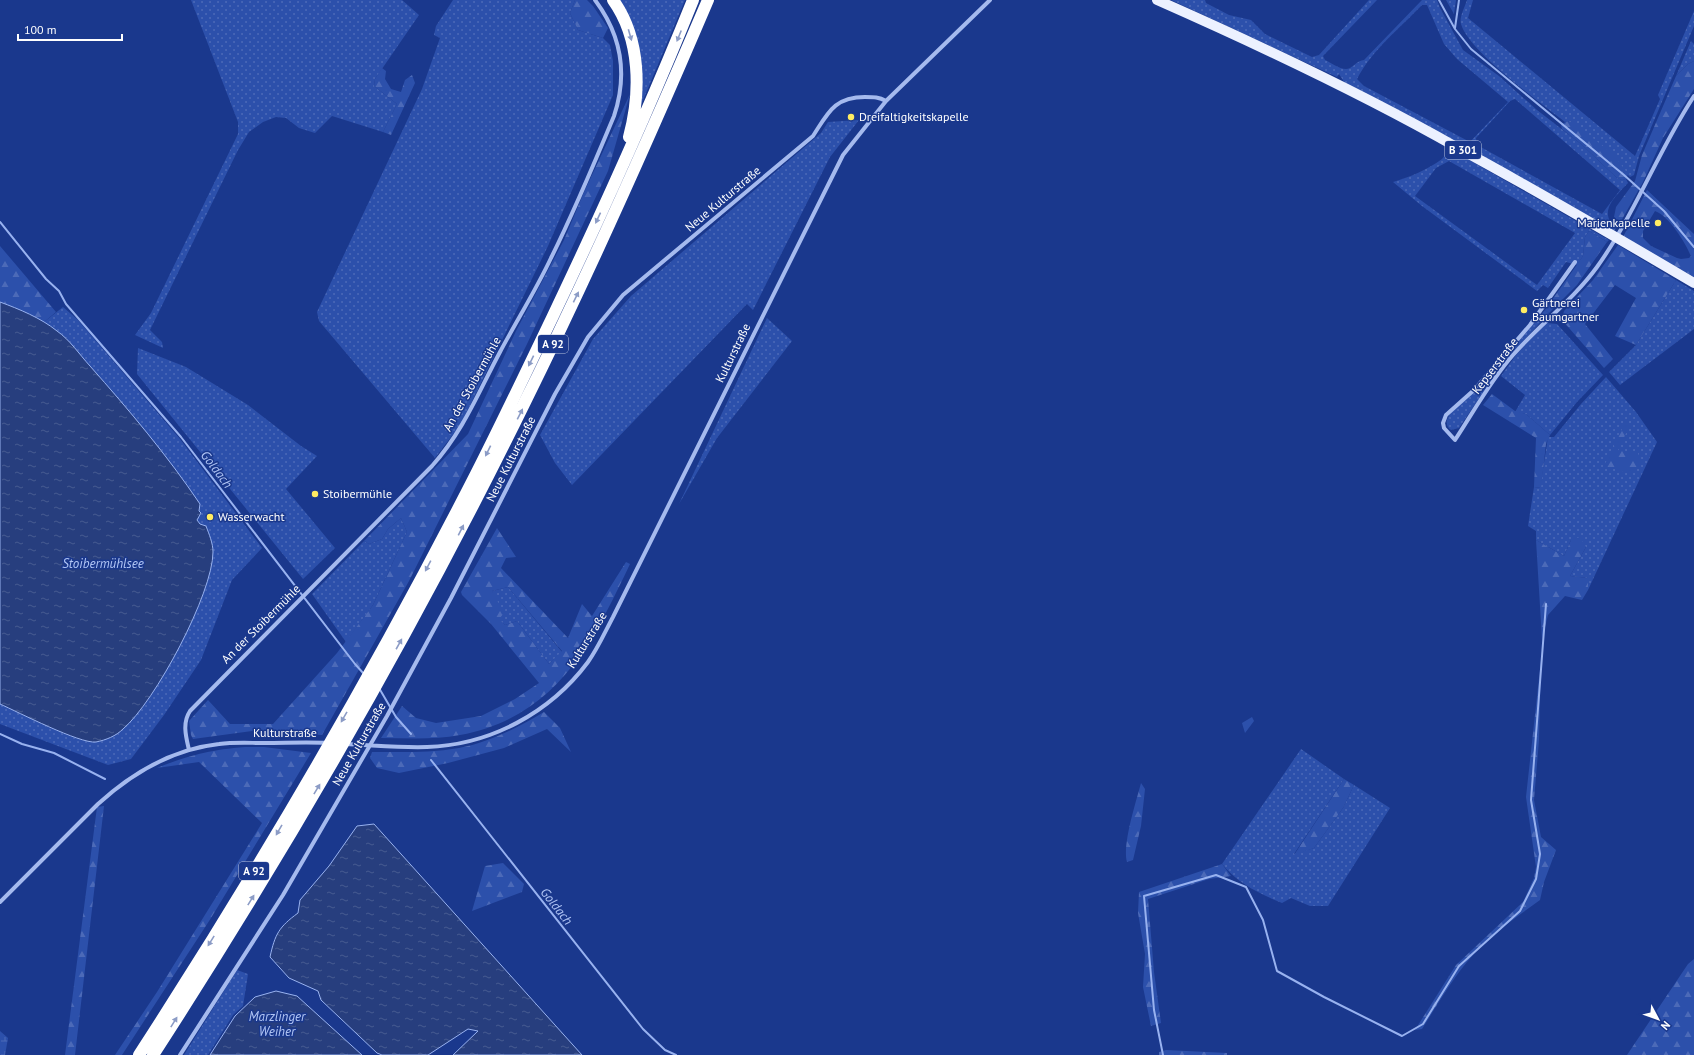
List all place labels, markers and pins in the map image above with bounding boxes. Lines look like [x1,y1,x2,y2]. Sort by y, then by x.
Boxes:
place label: Dreifaltigkeitskapelle [859,109,969,124]
marker: Dreifaltigkeitskapelle [846,112,856,122]
place label: Marienkapelle [1577,215,1650,230]
marker: Marienkapelle [1653,218,1663,228]
place label: Gärtnerei Baumgartner [1532,295,1599,324]
marker: Gärtnerei Baumgartner [1519,305,1529,315]
place label: Stoibermühle [323,486,392,501]
marker: Stoibermühle [310,489,320,499]
place label: Wasserwacht [218,509,285,524]
marker: Wasserwacht [205,512,215,522]

